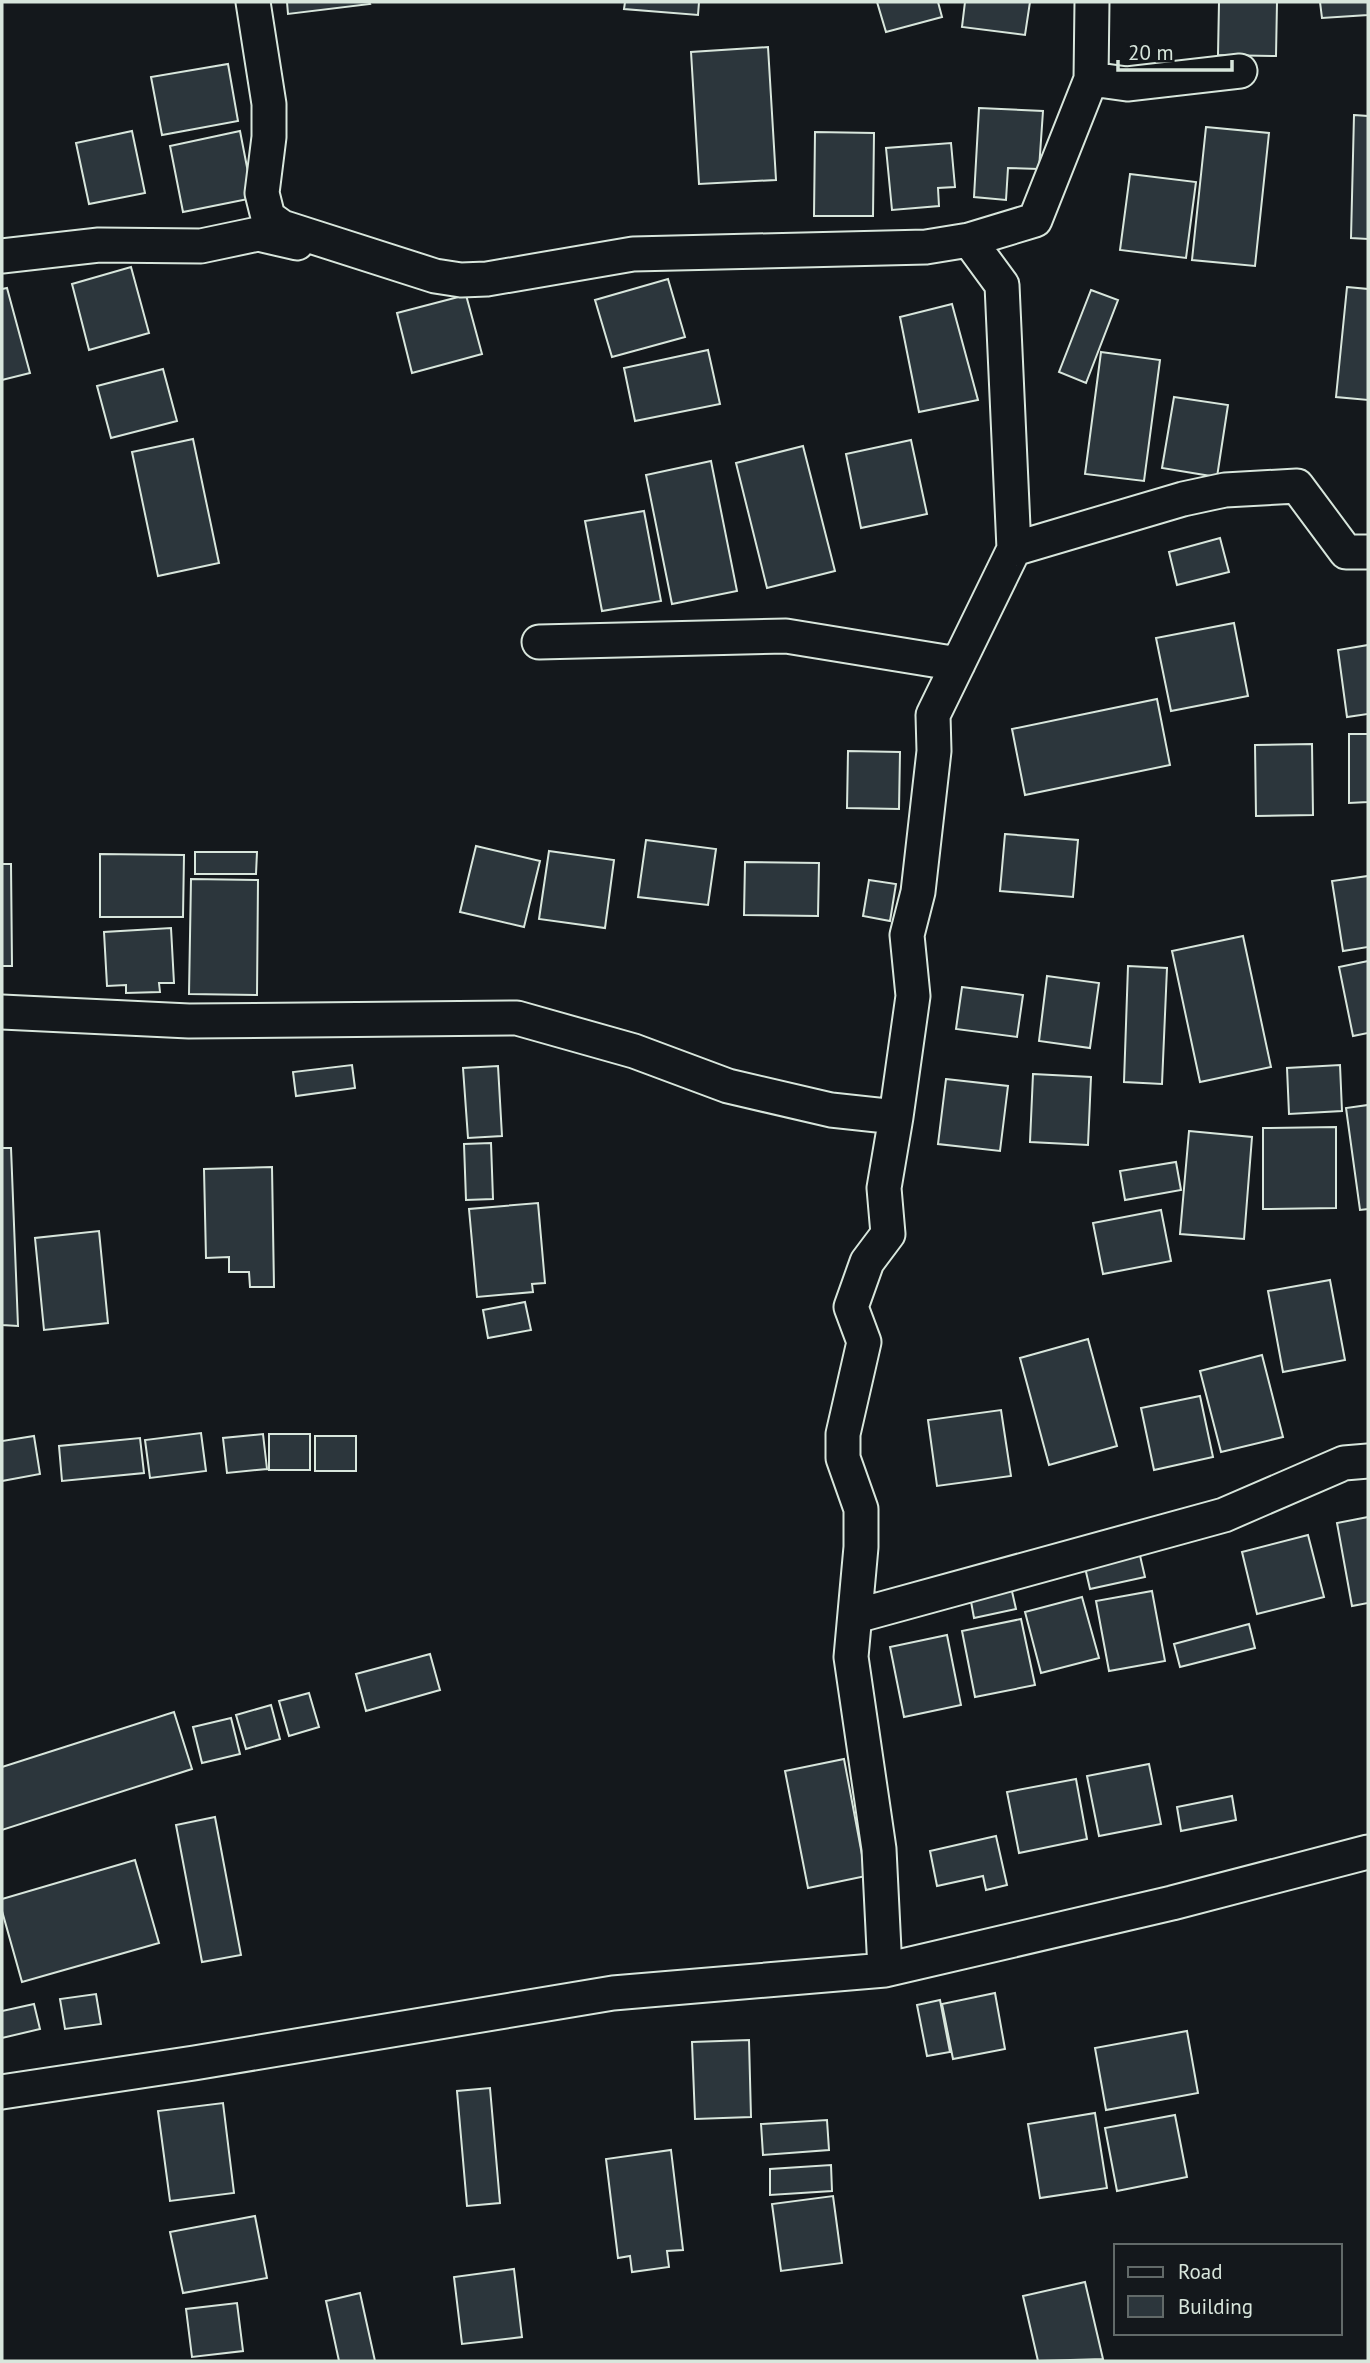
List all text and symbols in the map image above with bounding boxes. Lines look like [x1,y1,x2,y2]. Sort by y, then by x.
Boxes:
scale bar [1118,28,1232,72]
text: 20 m [1128,39,1174,66]
legend [1114,2244,1342,2335]
text: Road [1178,2258,1222,2285]
text: Building [1178,2293,1253,2320]

